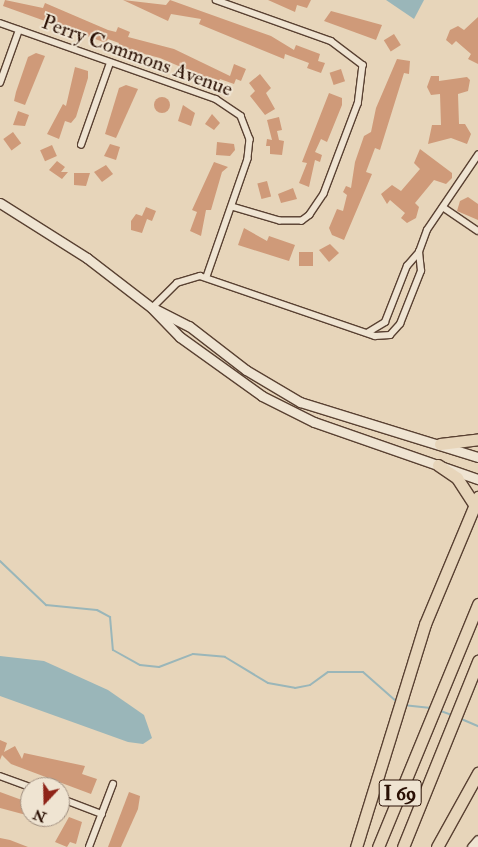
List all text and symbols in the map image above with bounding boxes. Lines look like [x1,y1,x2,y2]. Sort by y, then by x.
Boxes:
street label: Perry Commons Avenue [38,10,236,102]
road number: I 69 [378,776,422,810]
north arrow [20,777,70,827]
text: N [31,805,49,826]

